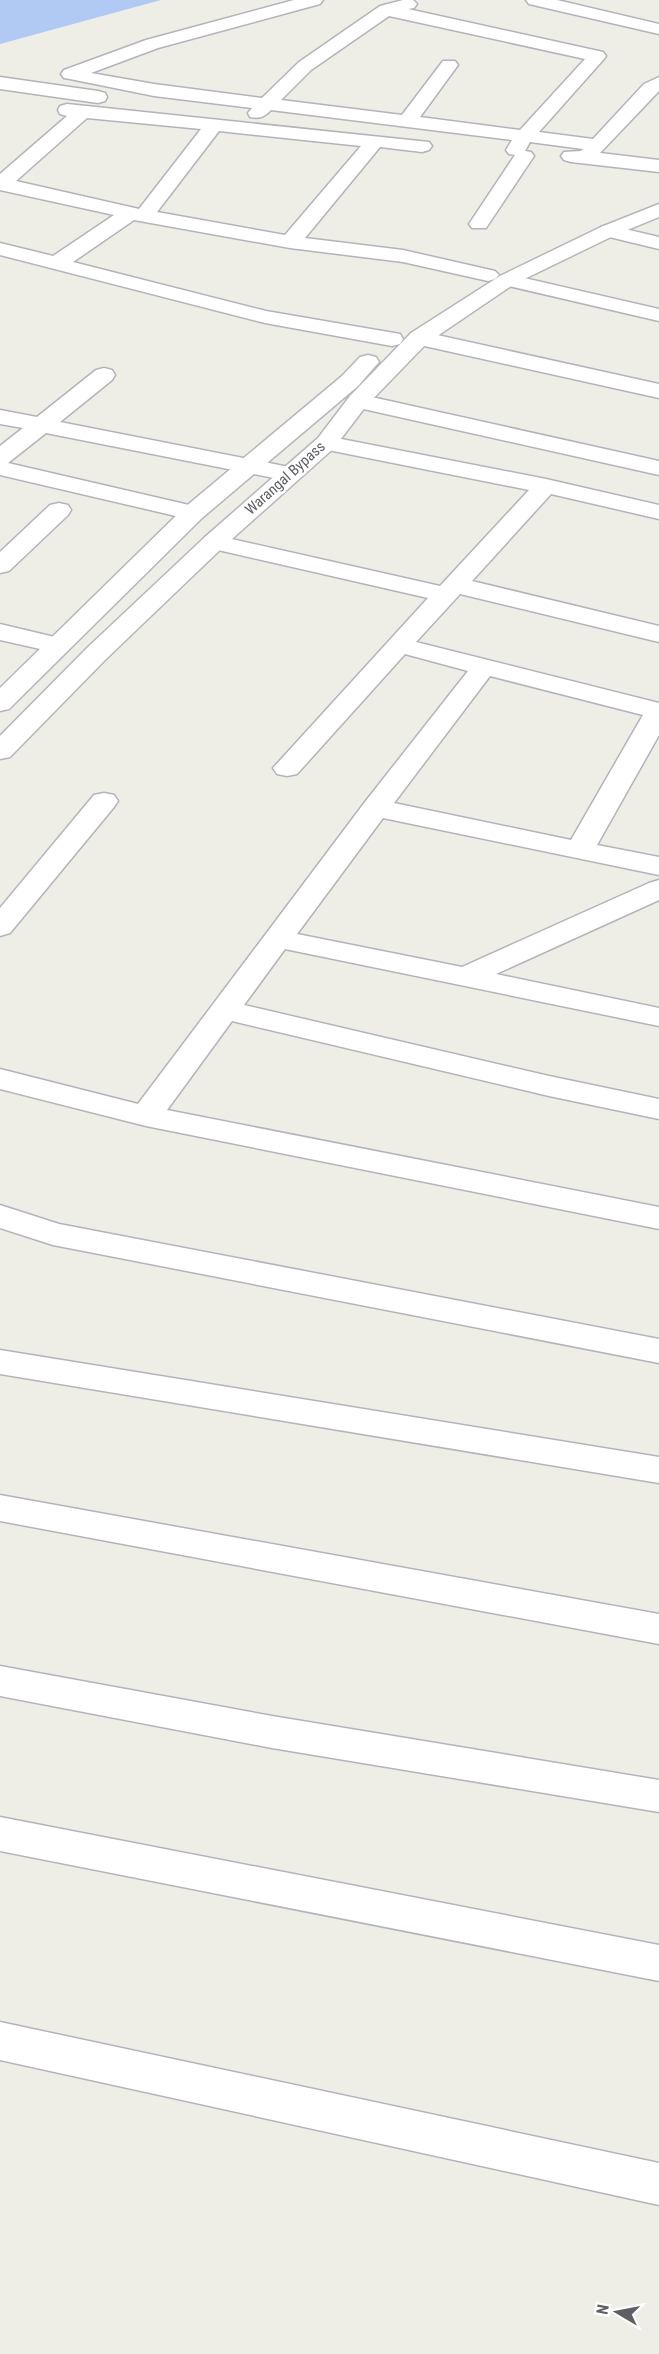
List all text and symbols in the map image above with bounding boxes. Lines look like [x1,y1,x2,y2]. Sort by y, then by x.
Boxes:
street label: Warangal Bypass [241,437,329,519]
north arrow [587,2282,647,2342]
text: N [593,2303,613,2316]

